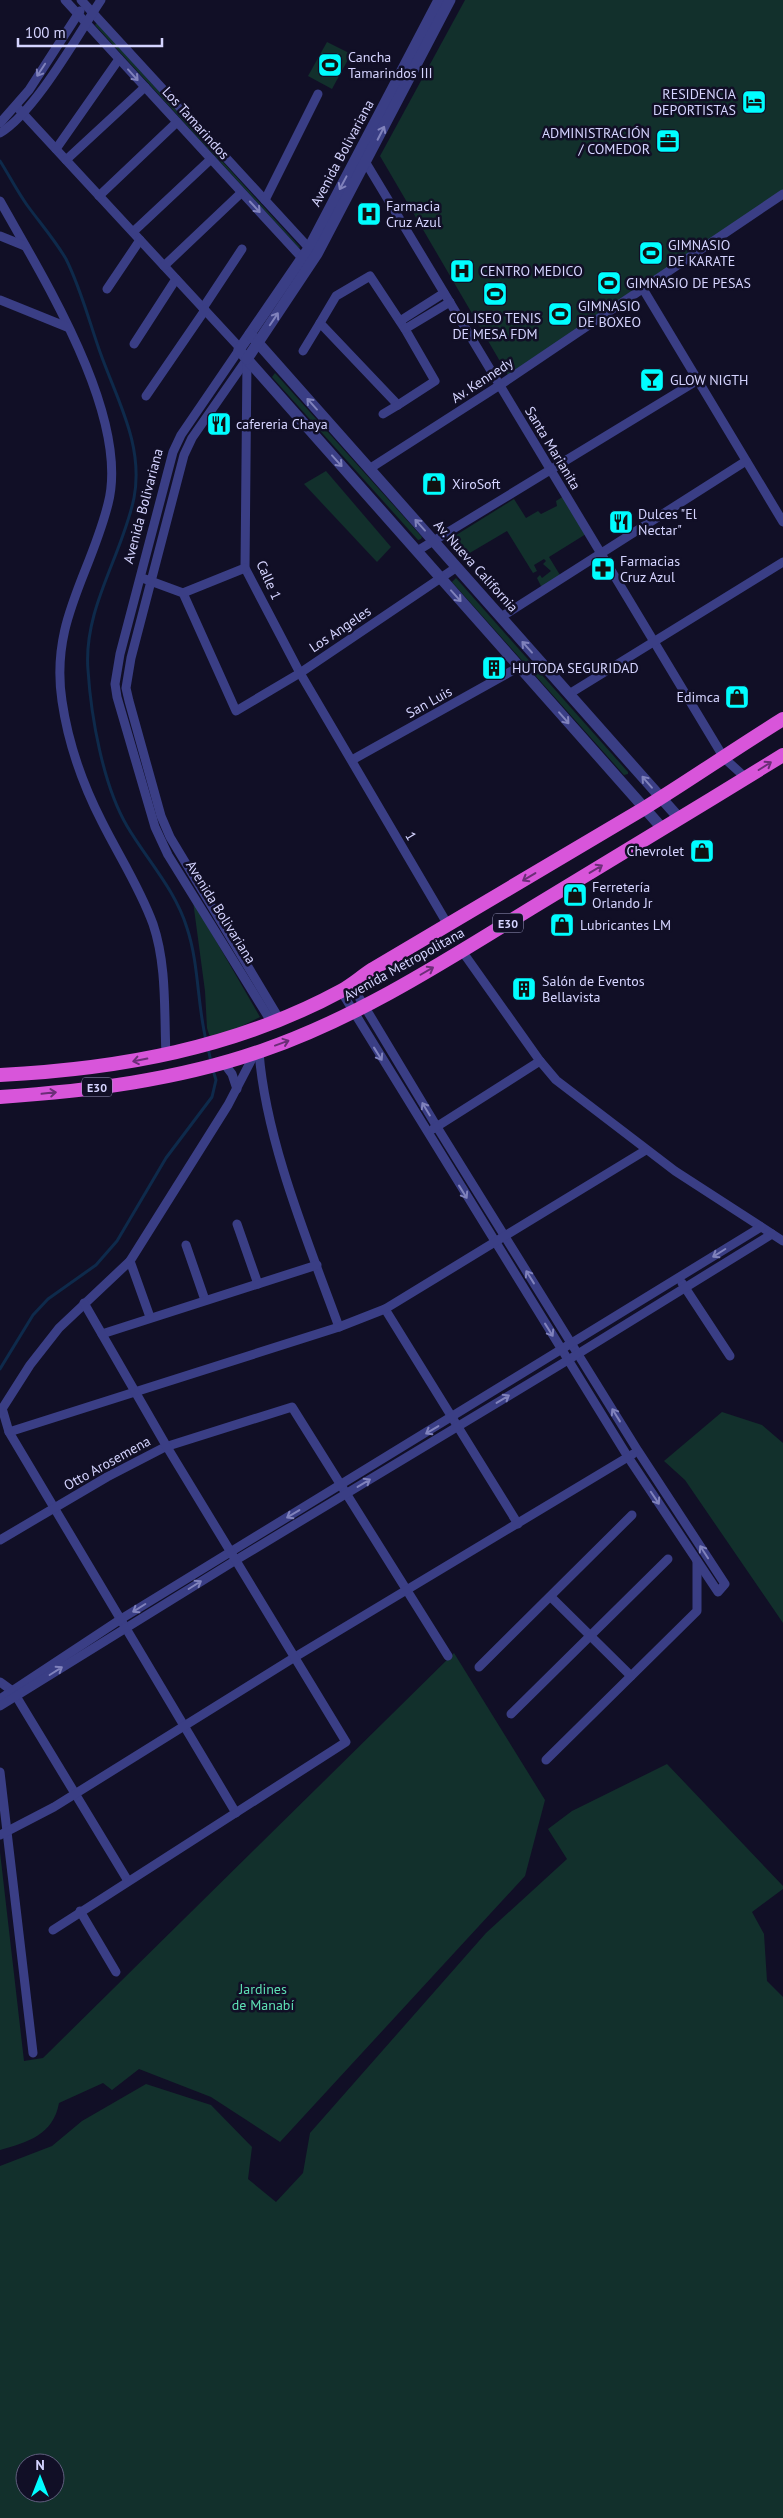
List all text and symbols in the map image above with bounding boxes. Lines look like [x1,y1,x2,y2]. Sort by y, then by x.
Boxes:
scale bar [18,15,161,47]
text: 100 m [25,23,66,42]
place label: Cancha Tamarindos III [348,48,433,82]
sports icon: Cancha Tamarindos III [317,52,343,78]
one-way arrow [36,63,46,77]
one-way arrow [127,68,139,81]
street label: Los Tamarindos [159,83,233,163]
place label: RESIDENCIA DEPORTISTAS [653,85,737,119]
hotel icon: RESIDENCIA DEPORTISTAS [741,89,767,115]
street label: Avenida Bolivariana [306,97,378,209]
place label: ADMINISTRACIÓN / COMEDOR [542,124,650,158]
one-way arrow [377,126,386,141]
office icon: ADMINISTRACIÓN / COMEDOR [655,128,681,154]
one-way arrow [338,175,348,190]
place label: Farmacia Cruz Azul [386,197,441,231]
one-way arrow [249,201,261,214]
hospital icon: Farmacia Cruz Azul [356,201,382,227]
place label: GIMNASIO DE KARATE [668,236,735,270]
sports icon: GIMNASIO DE KARATE [638,240,664,266]
hospital icon: CENTRO MEDICO [449,258,475,284]
place label: CENTRO MEDICO [480,262,583,280]
sports icon: GIMNASIO DE PESAS [596,270,622,296]
place label: GIMNASIO DE PESAS [626,274,751,292]
sports icon: COLISEO TENIS DE MESA FDM [482,281,508,307]
place label: GIMNASIO DE BOXEO [578,297,641,331]
sports icon: GIMNASIO DE BOXEO [547,301,573,327]
place label: COLISEO TENIS DE MESA FDM [449,309,541,343]
one-way arrow [269,312,279,326]
street label: Av. Kennedy [448,353,517,407]
bar icon: GLOW NIGTH [639,367,665,393]
place label: GLOW NIGTH [670,371,748,389]
one-way arrow [306,397,318,410]
street label: Santa Marianita [521,403,585,493]
restaurant icon: cafereria Chaya [206,411,232,437]
place label: cafereria Chaya [236,415,328,433]
street label: Avenida Bolivariana [119,446,167,565]
one-way arrow [331,455,343,468]
shop icon: XiroSoft [421,471,447,497]
place label: XiroSoft [452,475,501,493]
place label: Dulces "El Nectar" [638,505,697,539]
restaurant icon: Dulces "El Nectar" [608,509,634,535]
street label: Av. Nueva California [430,516,522,616]
one-way arrow [414,519,425,532]
place label: Farmacias Cruz Azul [620,552,680,586]
pharmacy icon: Farmacias Cruz Azul [590,556,616,582]
street label: Calle 1 [252,557,286,603]
one-way arrow [450,589,462,602]
street label: Los Angeles [306,602,374,656]
one-way arrow [522,640,533,653]
building icon: HUTODA SEGURIDAD [481,655,507,681]
place label: HUTODA SEGURIDAD [512,659,639,677]
street label: San Luis [403,682,455,722]
shop icon: Edimca [724,684,750,710]
place label: Edimca [677,688,720,706]
one-way arrow [558,711,570,724]
one-way arrow [757,761,771,771]
one-way arrow [641,775,653,788]
street label: 1 [401,828,421,844]
shop icon: Chevrolet [689,838,715,864]
place label: Chevrolet [627,842,684,860]
street label: Avenida Bolivariana [182,857,260,967]
one-way arrow [588,863,602,873]
one-way arrow [523,872,537,882]
place label: Ferretería Orlando Jr [592,878,653,912]
shop icon: Ferretería Orlando Jr [562,882,588,908]
shop icon: Lubricantes LM [549,912,575,938]
road number: E30 [493,914,523,932]
place label: Lubricantes LM [580,916,671,934]
street label: Avenida Metropolitana [340,923,468,1005]
one-way arrow [419,966,434,976]
place label: Salón de Eventos Bellavista [542,972,645,1006]
building icon: Salón de Eventos Bellavista [511,976,537,1002]
one-way arrow [273,1038,289,1047]
one-way arrow [374,1046,384,1060]
one-way arrow [133,1056,149,1065]
road number: E30 [82,1078,112,1096]
one-way arrow [40,1088,56,1098]
one-way arrow [421,1103,431,1117]
one-way arrow [459,1185,469,1199]
one-way arrow [713,1248,727,1258]
one-way arrow [525,1271,535,1285]
one-way arrow [544,1323,555,1337]
one-way arrow [495,1394,509,1404]
one-way arrow [610,1409,620,1423]
one-way arrow [425,1425,439,1435]
street label: Otto Arosemena [61,1432,154,1494]
one-way arrow [356,1478,370,1488]
one-way arrow [650,1490,660,1504]
one-way arrow [286,1510,300,1520]
one-way arrow [699,1545,709,1559]
one-way arrow [187,1580,201,1590]
one-way arrow [133,1604,147,1614]
one-way arrow [49,1666,63,1676]
park label: Jardines de Manabí [232,1980,294,2014]
north arrow [15,2453,65,2503]
text: N [35,2456,45,2474]

